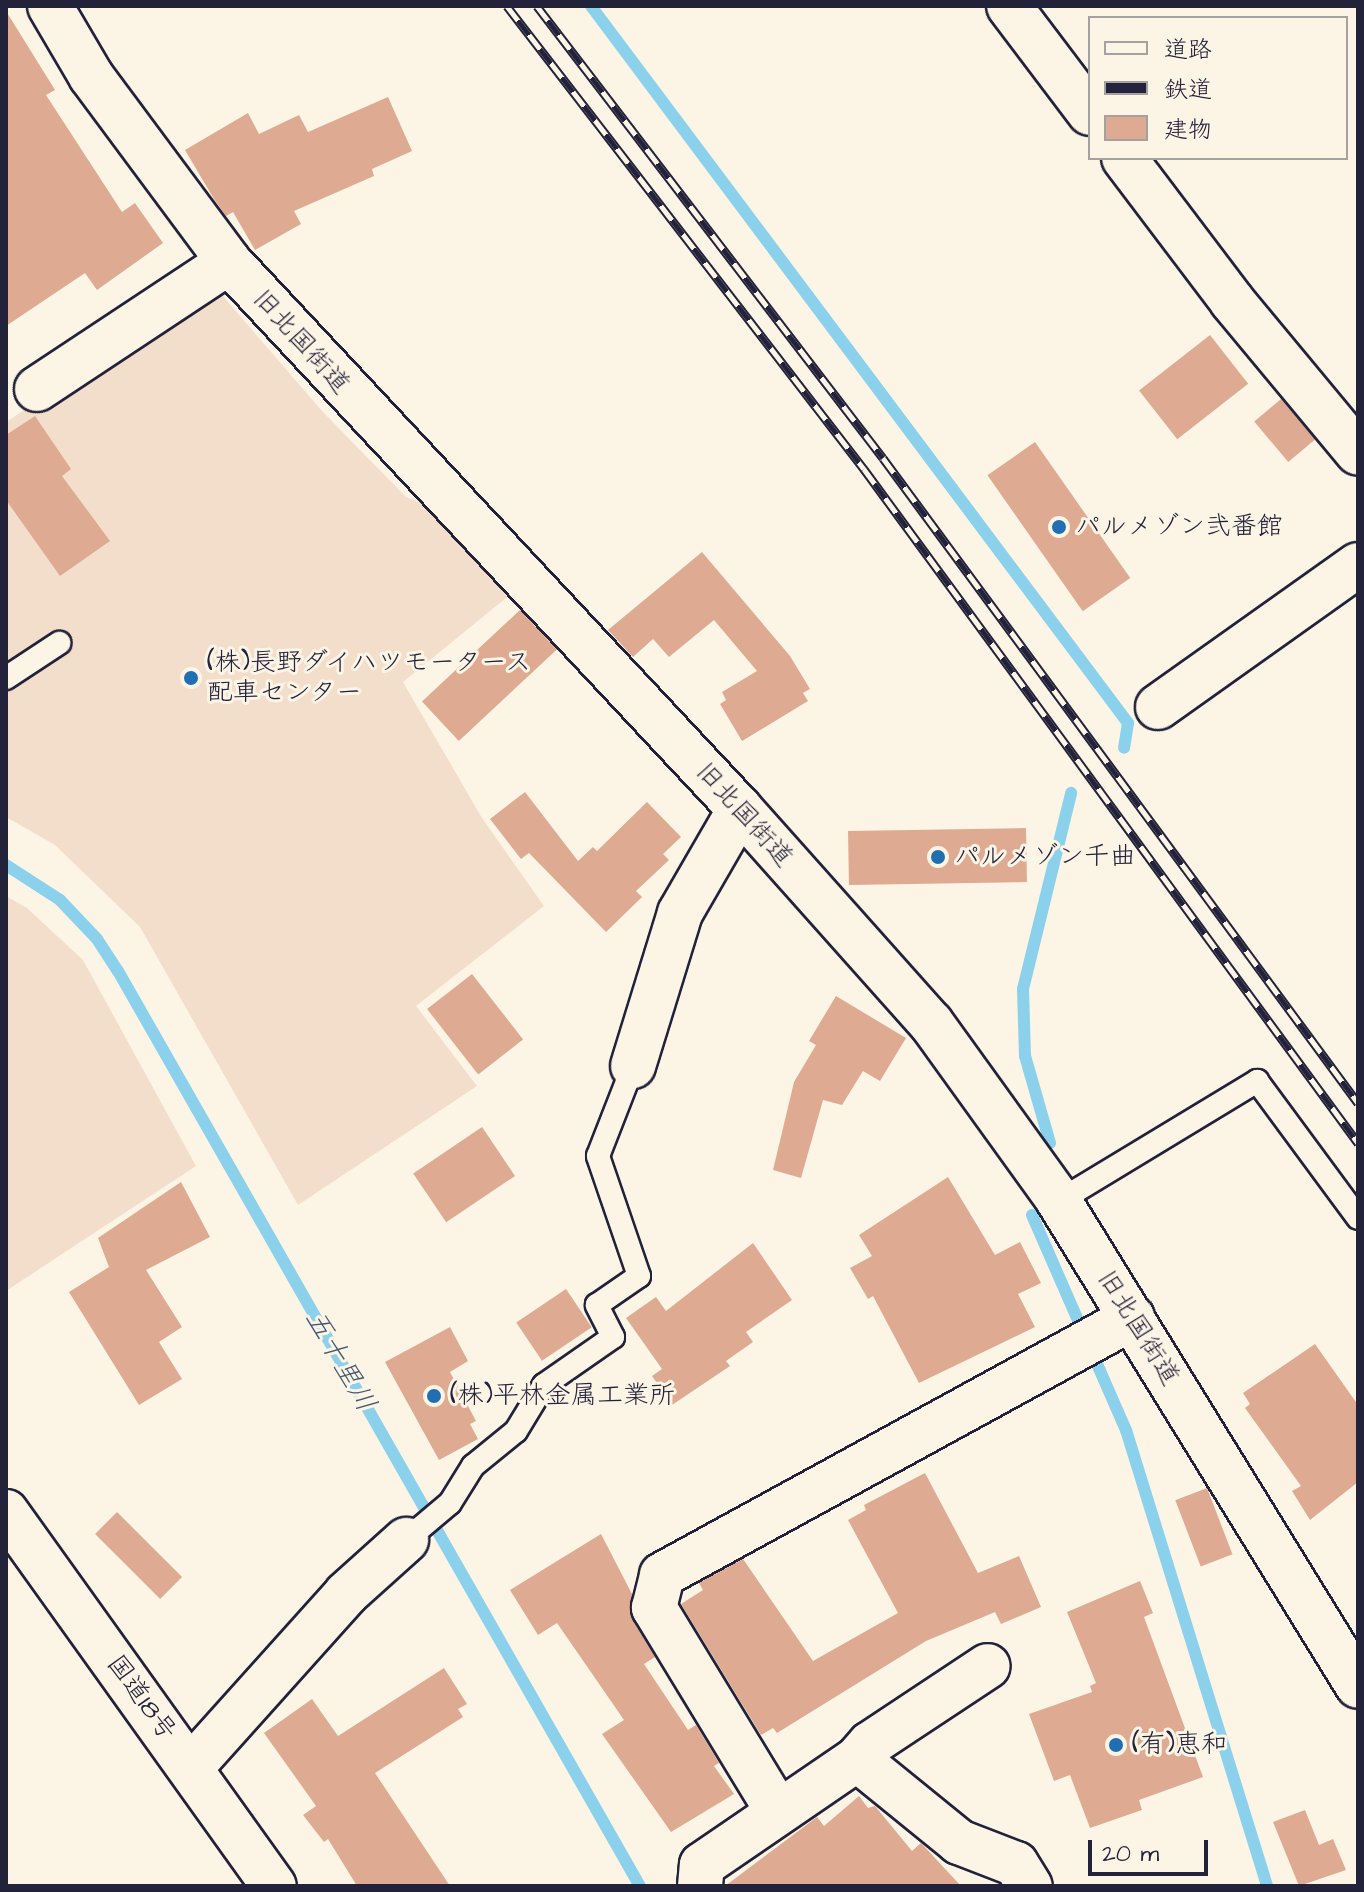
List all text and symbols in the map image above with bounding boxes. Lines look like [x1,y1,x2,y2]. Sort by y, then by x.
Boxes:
legend [1088,16,1348,160]
text: 道路 [1164,33,1212,67]
text: 鉄道 [1164,73,1212,107]
text: 建物 [1164,113,1212,147]
street label: 旧北国街道 [246,283,356,401]
place label: パルメゾン弐番館 [1075,511,1283,543]
marker: パルメゾン弐番館 [1050,518,1068,536]
place label: (株)長野ダイハツモータース 配車センター [207,647,536,708]
marker: (株)長野ダイハツモータース 配車センター [182,669,200,687]
street label: 旧北国街道 [689,756,799,874]
place label: パルメゾン千曲 [954,841,1136,873]
marker: パルメゾン千曲 [929,848,947,866]
street label: 旧北国街道 [1090,1265,1186,1391]
water label: 五十里川 [297,1304,383,1418]
place label: (株)平林金属工業所 [450,1380,675,1412]
marker: (株)平林金属工業所 [425,1387,443,1405]
street label: 国道18号 [100,1649,182,1747]
place label: (有)恵和 [1132,1729,1227,1761]
marker: (有)恵和 [1107,1736,1125,1754]
scale bar [1092,1824,1212,1874]
text: 20 m [1102,1837,1159,1871]

